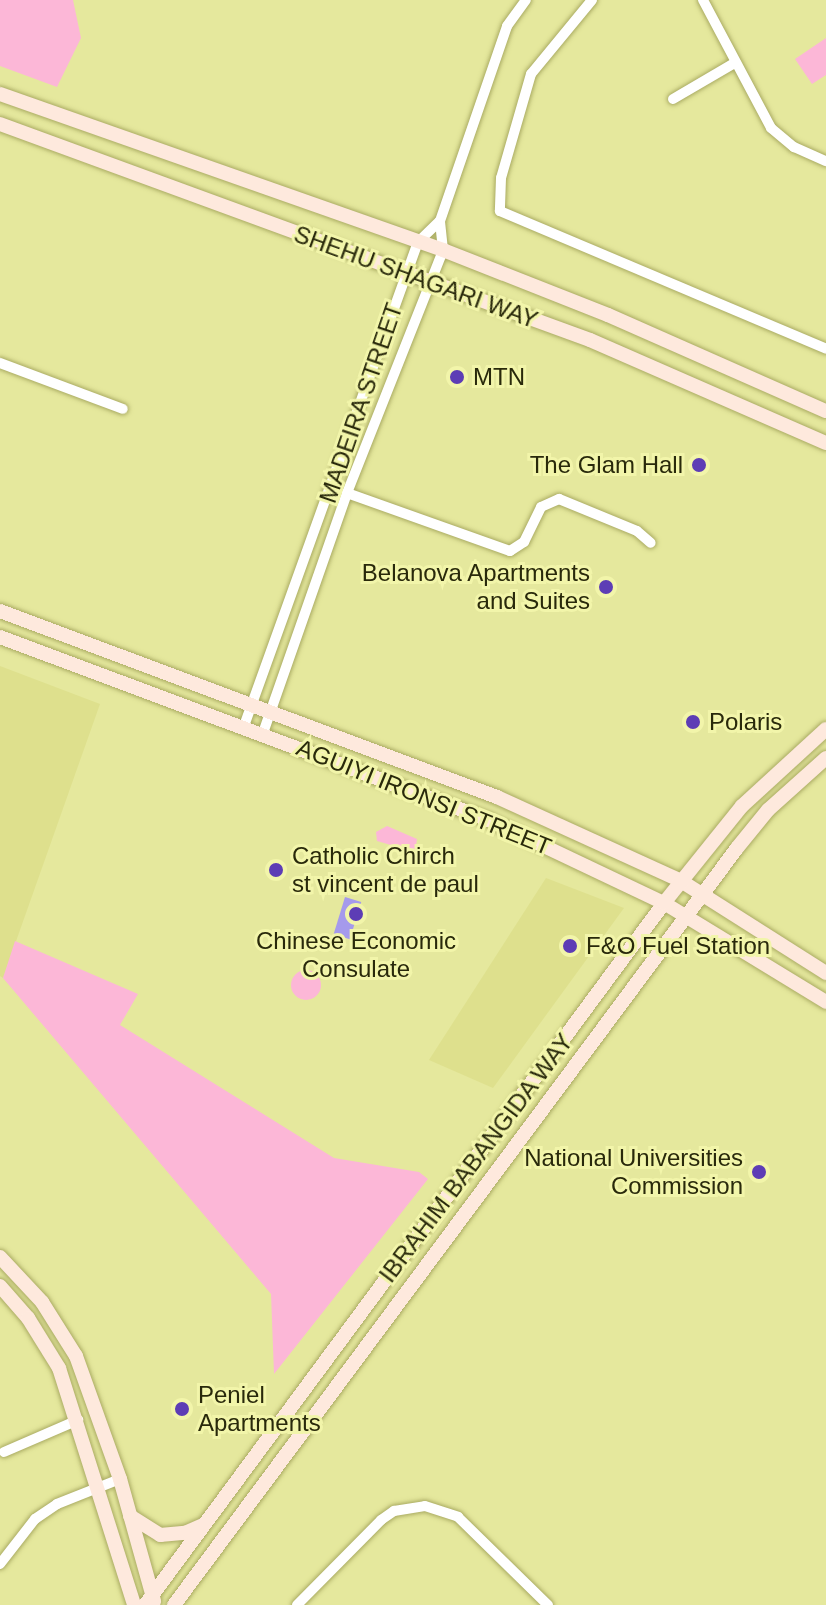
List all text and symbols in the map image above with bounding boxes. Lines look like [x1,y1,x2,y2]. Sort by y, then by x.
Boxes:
street label: SHEHU SHAGARI WAY [290,219,542,335]
street label: MADEIRA STREET [313,299,409,507]
place label: MTN [473,363,525,391]
marker: MTN [448,368,466,386]
place label: The Glam Hall [530,451,683,479]
marker: The Glam Hall [690,456,708,474]
place label: Belanova Apartments and Suites [361,559,590,615]
marker: Belanova Apartments and Suites [597,578,615,596]
place label: Polaris [709,708,782,736]
marker: Polaris [684,713,702,731]
street label: AGUIYI IRONSI STREET [292,733,556,861]
place label: Catholic Chirch st vincent de paul [292,842,479,898]
marker: Catholic Chirch st vincent de paul [267,861,285,879]
marker: Chinese Economic Consulate [347,905,365,923]
place label: Chinese Economic Consulate [256,927,456,983]
place label: F&O Fuel Station [586,932,770,960]
marker: F&O Fuel Station [561,937,579,955]
street label: IBRAHIM BABANGIDA WAY [373,1027,579,1289]
place label: National Universities Commission [524,1144,743,1200]
marker: National Universities Commission [750,1163,768,1181]
place label: Peniel Apartments [198,1381,321,1437]
marker: Peniel Apartments [173,1400,191,1418]

